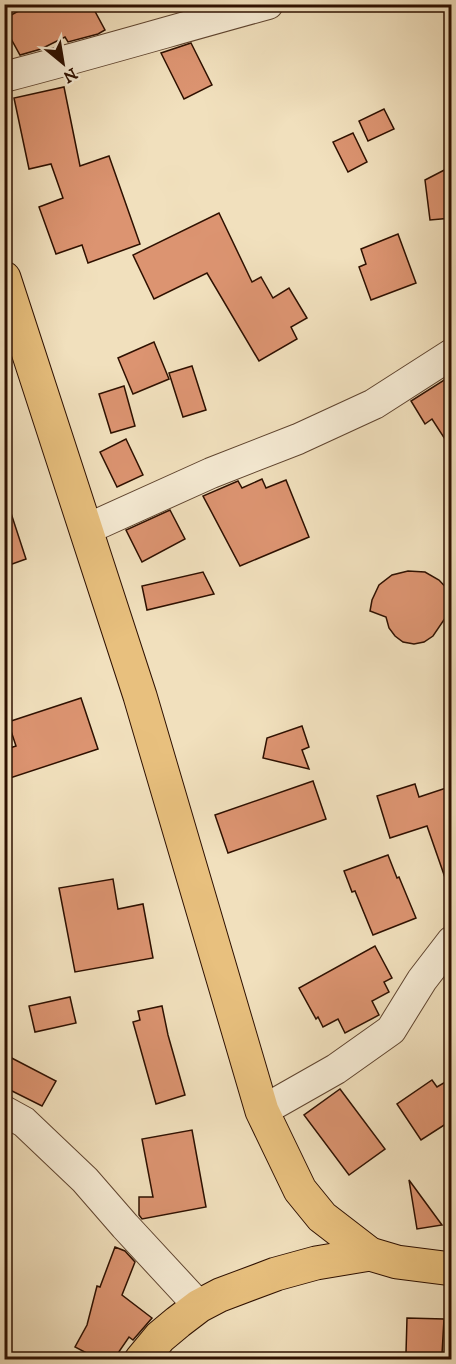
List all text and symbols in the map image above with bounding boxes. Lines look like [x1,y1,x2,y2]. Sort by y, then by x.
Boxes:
north arrow [33,33,93,93]
text: N [59,63,81,87]

